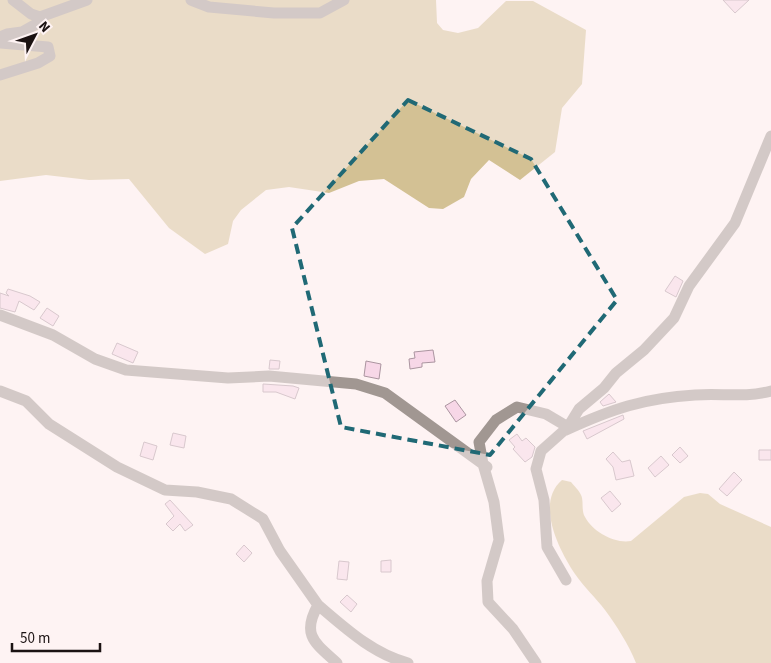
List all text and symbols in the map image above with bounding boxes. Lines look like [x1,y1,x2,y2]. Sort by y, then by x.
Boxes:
north arrow [10,10,60,60]
text: N [33,17,55,37]
scale bar [12,620,100,652]
text: 50 m [20,628,50,649]

